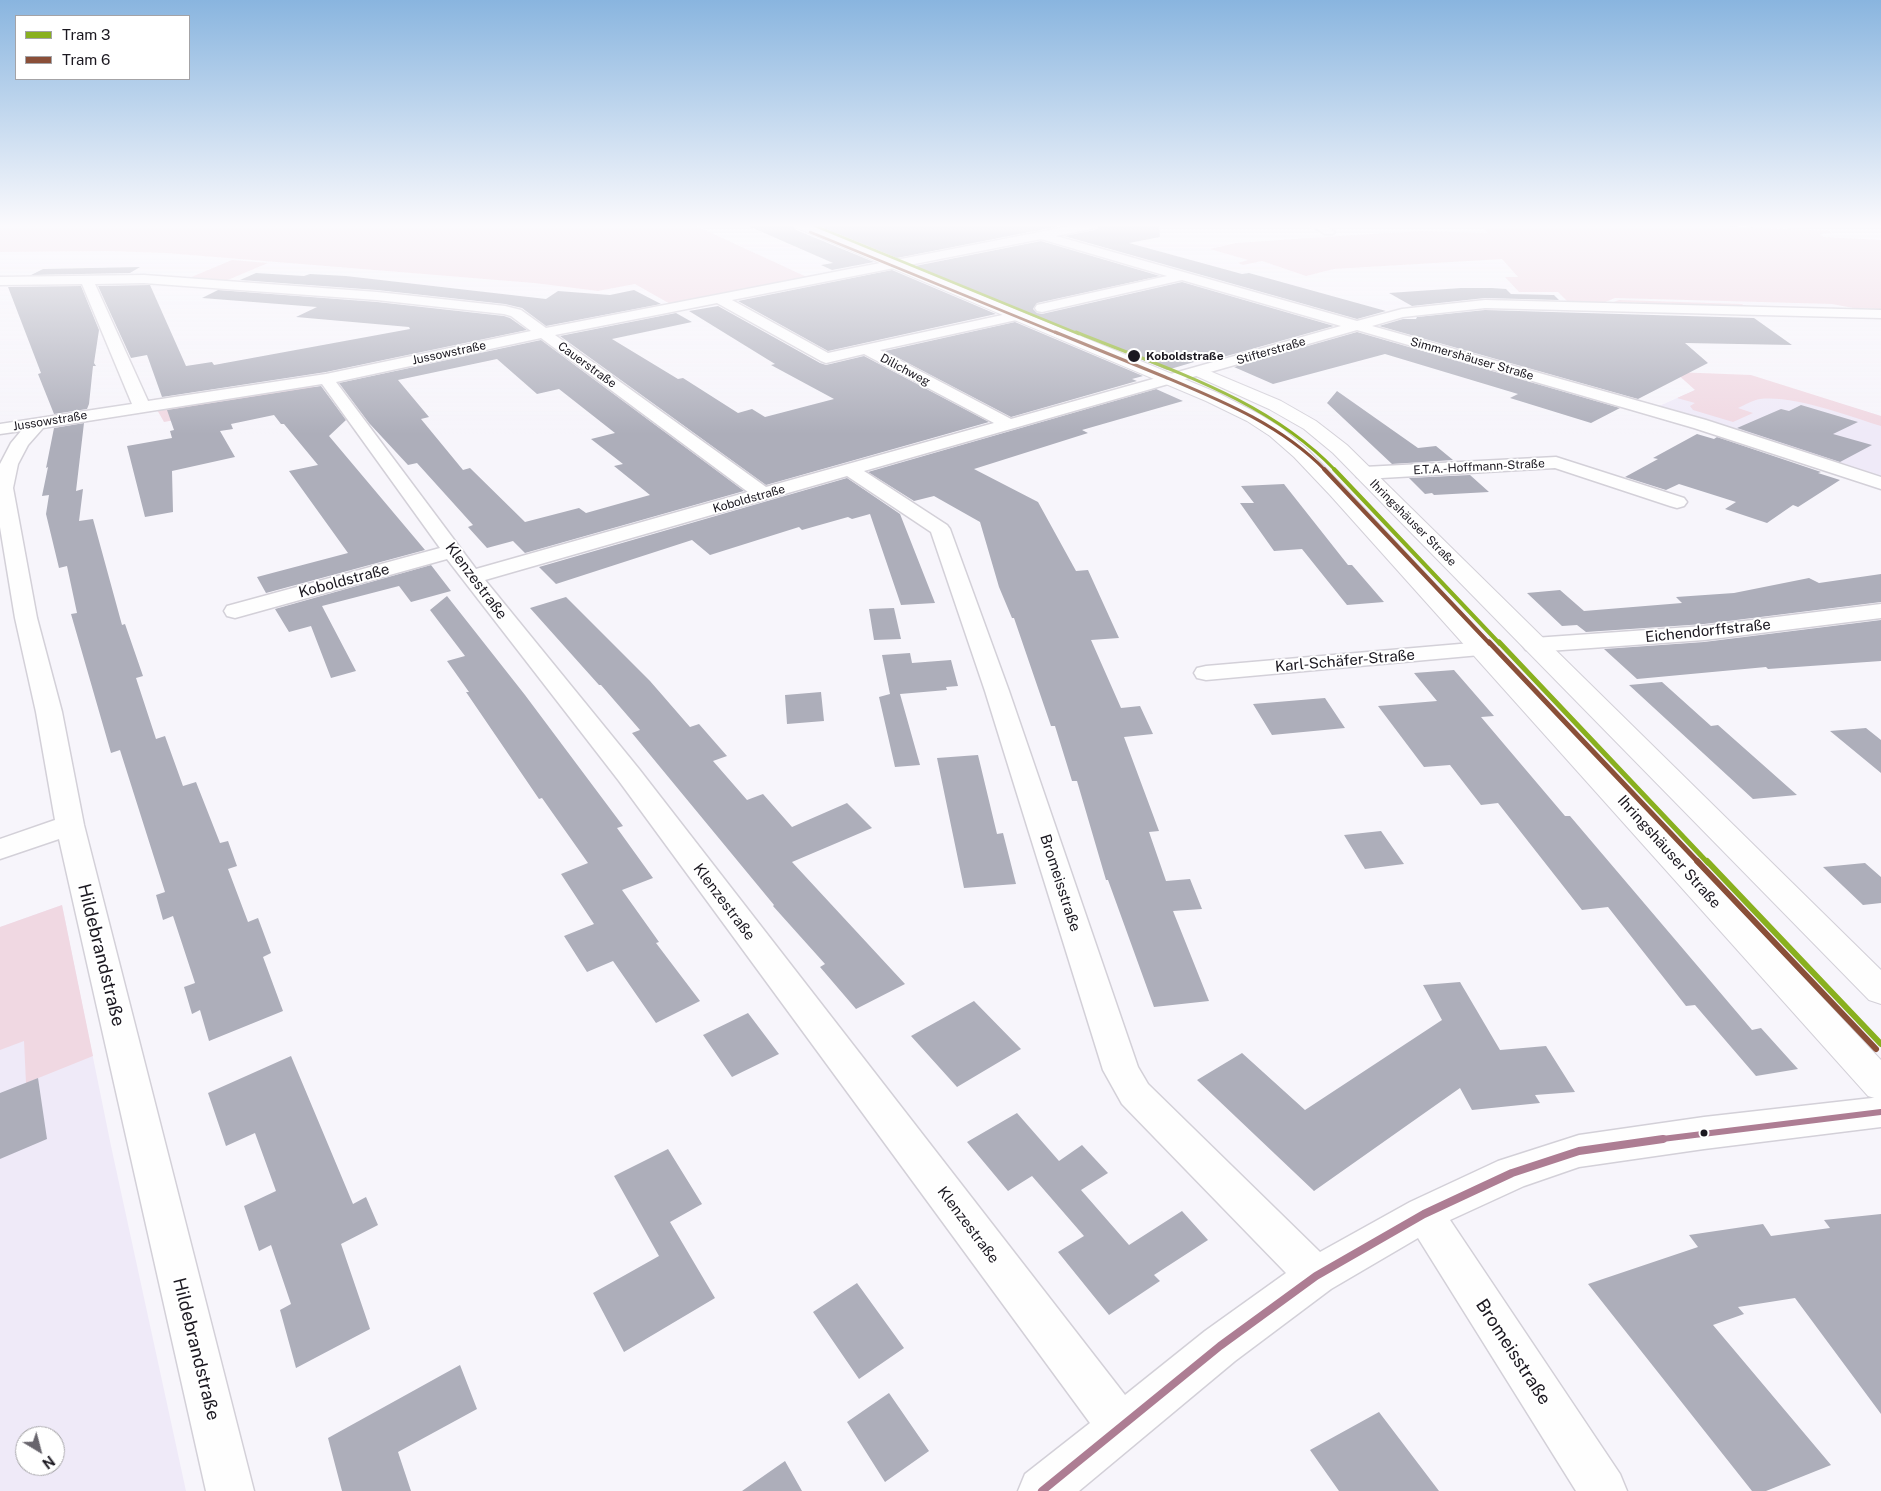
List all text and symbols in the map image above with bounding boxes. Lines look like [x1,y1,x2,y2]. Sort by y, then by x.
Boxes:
legend [15,15,190,80]
text: Tram 3 [62,26,110,43]
text: Tram 6 [62,51,110,68]
street label: Stifterstraße [1235,334,1307,368]
street label: Simmershäuser Straße [1409,334,1535,384]
street label: Jussowstraße [411,338,487,368]
street label: Cauerstraße [555,339,619,391]
marker: Koboldstraße [1126,348,1142,364]
place label: Koboldstraße [1146,349,1224,363]
street label: Dilichweg [878,351,932,389]
street label: Jussowstraße [12,408,88,434]
street label: E.T.A.-Hoffmann-Straße [1413,456,1545,478]
street label: Ihringshäuser Straße [1367,477,1459,569]
street label: Koboldstraße [711,482,787,516]
street label: Klenzestraße [441,539,511,623]
street label: Koboldstraße [297,560,391,602]
street label: Eichendorffstraße [1644,615,1772,647]
street label: Karl-Schäfer-Straße [1274,646,1416,676]
street label: Ihringshäuser Straße [1613,792,1725,912]
street label: Bromeisstraße [1036,832,1084,934]
street label: Klenzestraße [689,860,759,944]
street label: Hildebrandstraße [73,881,129,1029]
unlabelled marker [1699,1128,1709,1138]
street label: Klenzestraße [933,1183,1003,1267]
street label: Hildebrandstraße [168,1275,224,1423]
street label: Bromeisstraße [1471,1295,1555,1409]
north arrow [15,1426,65,1476]
text: N [39,1452,58,1472]

